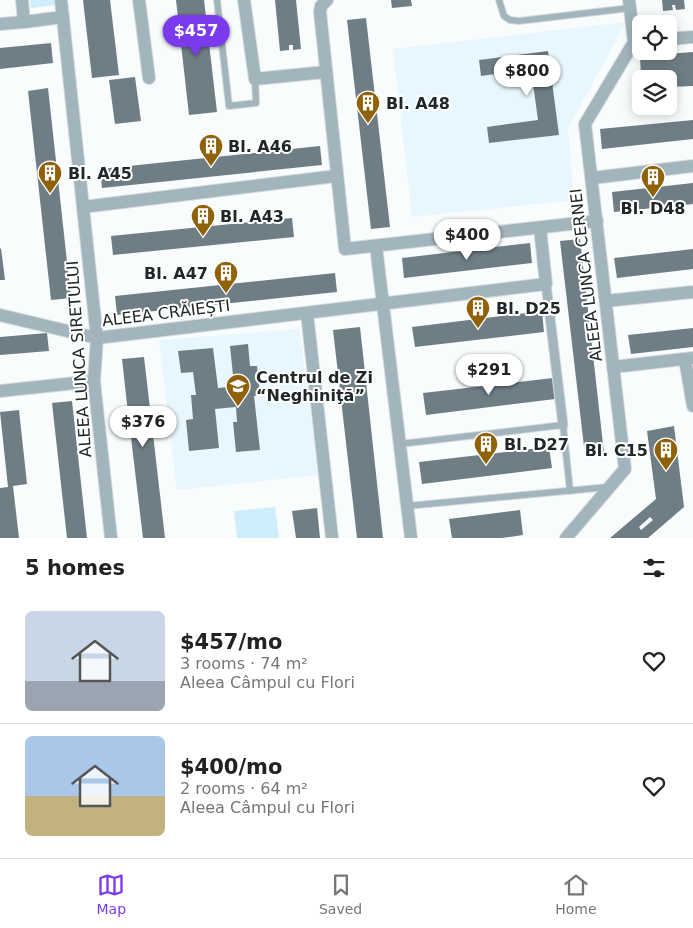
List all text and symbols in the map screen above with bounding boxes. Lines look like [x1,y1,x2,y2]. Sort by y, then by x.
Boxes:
pin: $457 [166,15,226,57]
map controls [632,15,677,115]
button: locate [632,15,677,60]
text: $457 [174,21,218,40]
pin: $800 [497,54,557,97]
text: $800 [505,61,549,80]
button: layers [632,70,677,115]
building icon: Bl. A48 [355,90,381,124]
place label: Bl. A48 [386,94,450,113]
building icon: Bl. A46 [198,133,224,167]
place label: Bl. A46 [228,137,292,156]
building icon: Bl. A45 [37,160,63,194]
place label: Bl. A45 [68,164,132,183]
building icon: Bl. D48 [640,164,666,198]
street label: ALEEA LUNCA CERNEI [566,187,606,363]
place label: Bl. D48 [621,199,685,218]
building icon: Bl. A43 [190,203,216,237]
place label: Bl. A43 [220,207,284,226]
pin: $400 [437,218,497,261]
text: $400 [445,225,489,244]
street label: ALEEA LUNCA SIRETULUI [63,260,95,458]
building icon: Bl. A47 [213,260,239,294]
place label: Bl. A47 [144,264,208,283]
building icon: Bl. D25 [465,295,491,329]
street label: ALEEA CRĂIEȘTI [101,296,231,330]
place label: Bl. D25 [496,299,561,318]
pin: $291 [459,354,519,396]
text: $291 [467,360,511,379]
place label: Centrul de Zi “Neghiniţă” [256,368,373,405]
school or university icon: Centrul de Zi “Neghiniţă” [225,373,251,407]
pin: $376 [113,406,173,448]
text: $376 [121,412,165,431]
building icon: Bl. D27 [473,431,499,465]
place label: Bl. D27 [504,435,569,454]
building icon: Bl. C15 [653,437,679,471]
place label: Bl. C15 [585,441,648,460]
icon: filters [640,554,668,582]
text: 5 homes [25,556,125,580]
text: $457/mo [180,630,282,654]
icon: home [65,631,125,691]
icon: heart [640,647,668,675]
text: 3 rooms · 74 m² [180,654,308,673]
text: Aleea Câmpul cu Flori [180,673,355,692]
text: $400/mo [180,755,282,779]
icon: home [65,756,125,816]
icon: heart [640,772,668,800]
text: 2 rooms · 64 m² [180,779,308,798]
text: Aleea Câmpul cu Flori [180,798,355,817]
tab: Map [96,871,126,917]
tab: Saved [319,871,362,917]
tab: Home [555,871,597,917]

